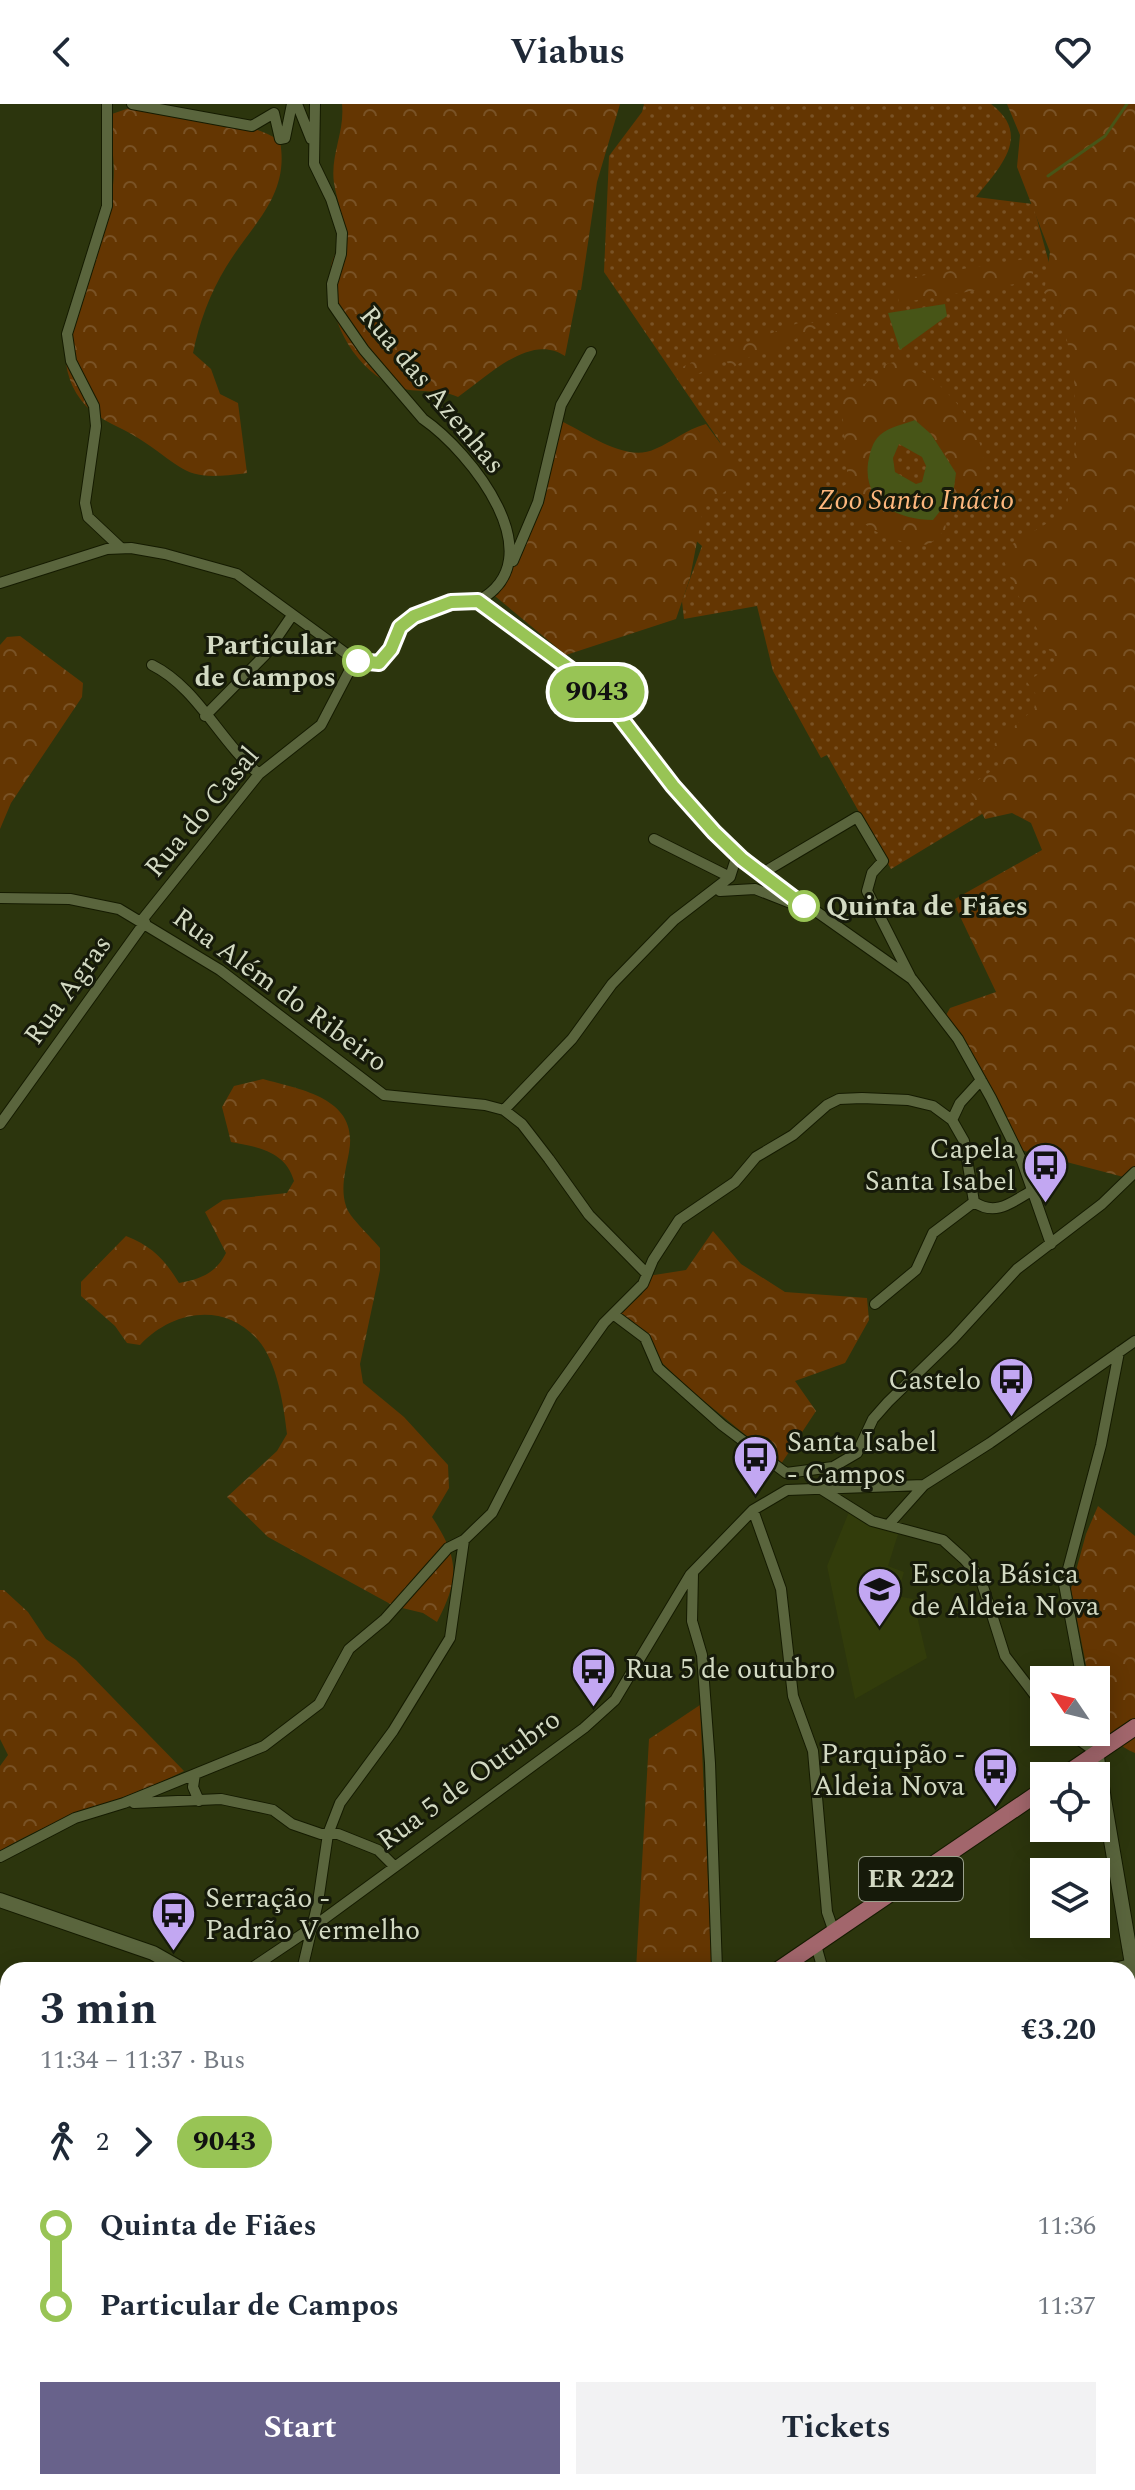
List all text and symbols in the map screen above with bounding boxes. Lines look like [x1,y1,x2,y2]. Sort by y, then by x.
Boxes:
text: Viabus [510,25,625,80]
icon: back [40,30,84,74]
icon: heart [1051,30,1095,74]
street label: Rua das Azenhas [348,296,516,484]
park label: Zoo Santo Inácio [818,479,1014,522]
place label: Particular de Campos [195,624,336,699]
marker: Particular de Campos [343,646,373,676]
line badge: 9043 [541,666,653,718]
text: 9043 [566,670,628,713]
street label: Rua do Casal [134,737,270,887]
place label: Quinta de Fiães [826,885,1028,928]
marker: Quinta de Fiães [789,891,819,921]
street label: Rua Além do Ribeiro [163,897,397,1083]
street label: Rua Agras [13,926,123,1054]
place label: Capela Santa Isabel [865,1128,1015,1203]
bus stop icon: Capela Santa Isabel [1022,1141,1070,1204]
bus stop icon: Castelo [988,1356,1036,1419]
place label: Castelo [888,1359,981,1402]
place label: Santa Isabel - Campos [787,1421,937,1496]
bus stop icon: Santa Isabel - Campos [732,1434,780,1497]
place label: Escola Básica de Aldeia Nova [911,1553,1100,1628]
school or university icon: Escola Básica de Aldeia Nova [856,1566,904,1629]
bus stop icon: Rua 5 de outubro [570,1645,618,1708]
place label: Rua 5 de outubro [625,1648,835,1691]
north arrow [1030,1666,1110,1746]
map controls [1030,1666,1110,1938]
street label: Rua 5 de Outubro [368,1699,570,1861]
place label: Parquipão - Aldeia Nova [813,1733,965,1808]
bus stop icon: Parquipão - Aldeia Nova [972,1746,1020,1809]
button: locate [1030,1762,1110,1842]
road number: ER 222 [859,1857,963,1901]
button: layers [1030,1858,1110,1938]
place label: Serração - Padrão Vermelho [205,1877,420,1952]
bus stop icon: Serração - Padrão Vermelho [150,1890,198,1953]
text: 3 min [40,1976,157,2043]
text: €3.20 [1021,2007,1096,2053]
text: 11:34 – 11:37 · Bus [40,2040,245,2080]
icon: walk [40,2120,84,2164]
icon: forward [121,2120,165,2164]
text: 9043 [193,2120,256,2163]
text: 2 [96,2122,109,2162]
text: Quinta de Fiães [100,2203,317,2249]
text: 11:36 [1037,2206,1096,2246]
text: Particular de Campos [100,2283,399,2329]
text: 11:37 [1037,2286,1096,2326]
button: Start [40,2382,560,2474]
button: Tickets [576,2382,1096,2474]

